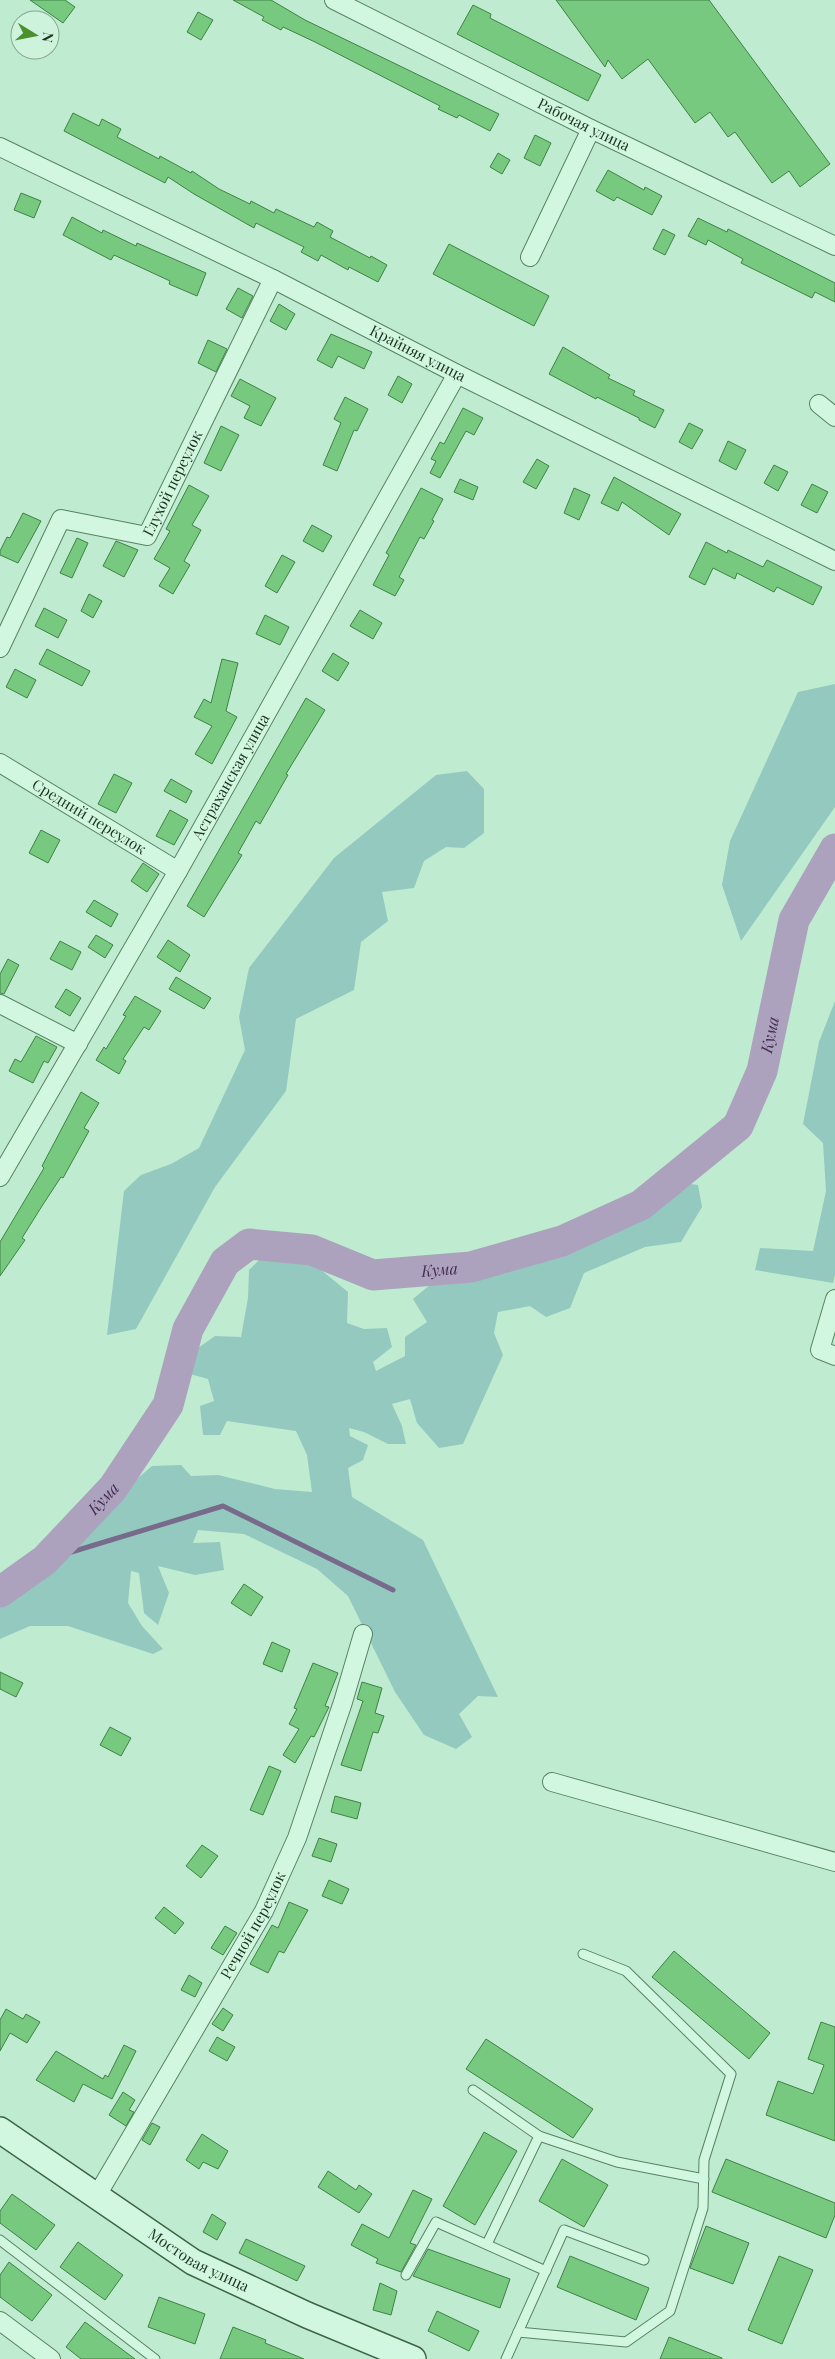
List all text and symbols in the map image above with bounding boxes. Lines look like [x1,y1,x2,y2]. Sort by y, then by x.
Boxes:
north arrow [10,10,60,60]
text: N [38,31,59,44]
street label: Рабочая улица [534,93,634,155]
street label: Крайняя улица [367,320,470,386]
street label: Глухой переулок [137,426,207,539]
street label: Астраханская улица [186,709,274,844]
street label: Средний переулок [29,774,150,859]
water label: Кума [755,1015,783,1056]
water label: Кума [419,1257,459,1281]
water label: Кума [82,1477,123,1519]
street label: Речной переулок [215,1868,290,1982]
street label: Мостовая улица [145,2223,253,2296]

